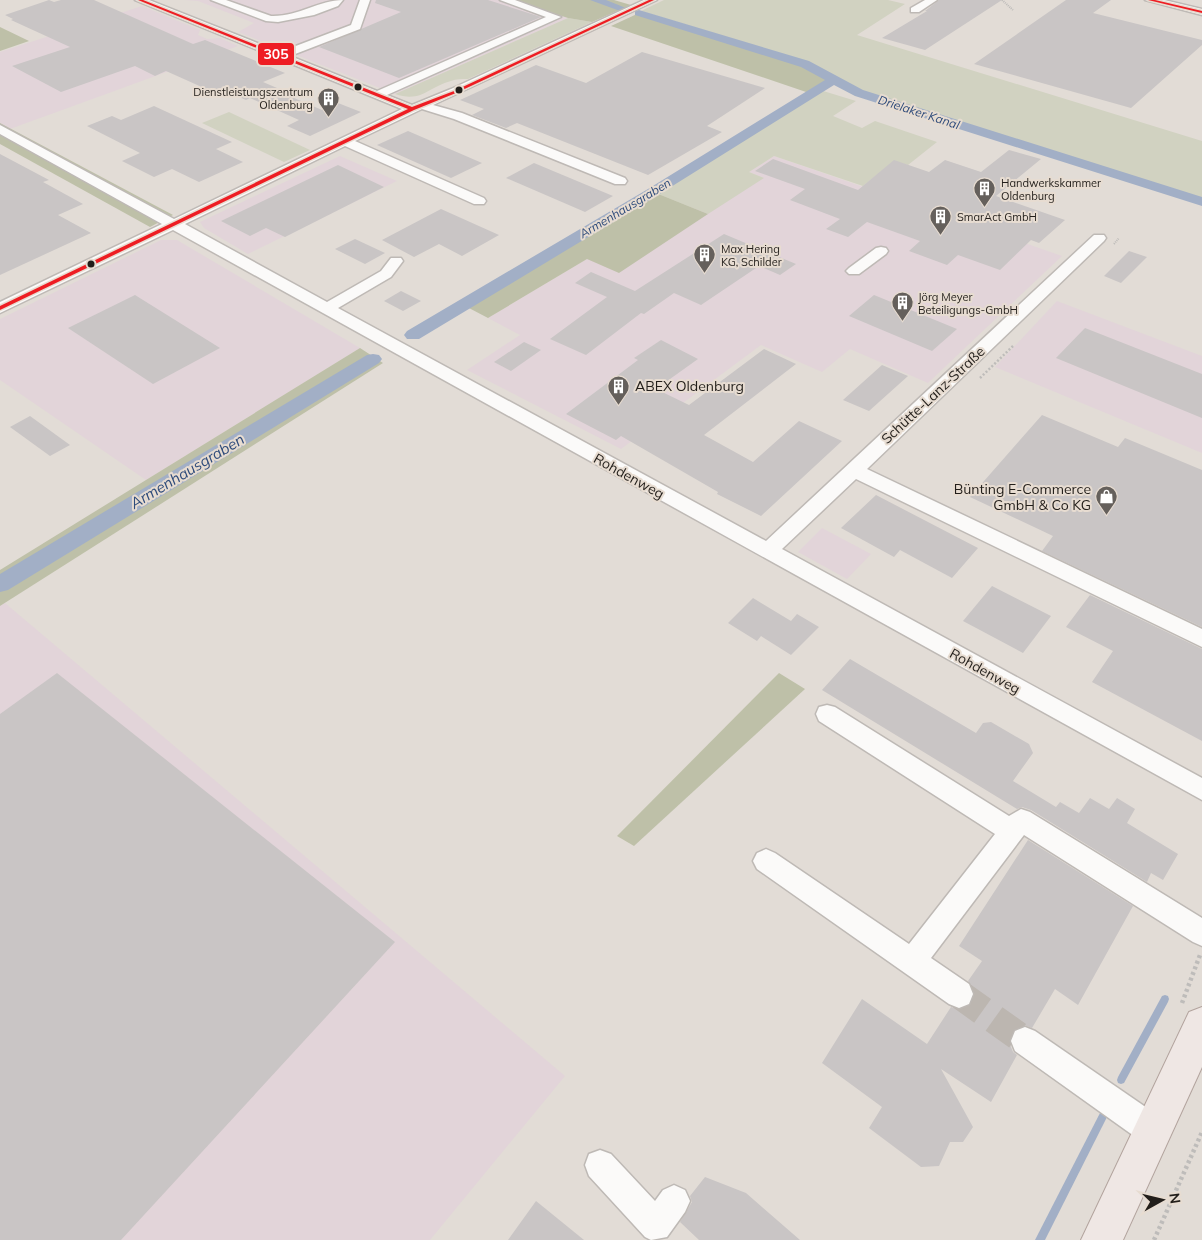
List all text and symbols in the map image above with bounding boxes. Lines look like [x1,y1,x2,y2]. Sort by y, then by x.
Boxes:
line badge: 305 [257,42,295,66]
text: 305 [263,45,289,63]
unlabelled marker [353,82,363,92]
place label: Dienstleistungszentrum Oldenburg [193,85,313,112]
unlabelled marker [454,85,464,95]
building icon: Dienstleistungszentrum Oldenburg [317,86,341,117]
water label: Drielaker Kanal [876,92,962,132]
water label: Armenhausgraben [576,175,673,242]
place label: Handwerkskammer Oldenburg [1001,176,1101,203]
building icon: Handwerkskammer Oldenburg [973,177,997,208]
building icon: SmarAct GmbH [929,205,953,236]
place label: SmarAct GmbH [957,210,1037,224]
place label: Max Hering KG, Schilder [721,242,782,269]
building icon: Max Hering KG, Schilder [693,243,717,274]
unlabelled marker [86,259,96,269]
place label: Jörg Meyer Beteiligungs-GmbH [918,290,1018,317]
building icon: Jörg Meyer Beteiligungs-GmbH [890,291,914,322]
street label: Schütte-Lanz-Straße [877,342,989,448]
building icon: ABEX Oldenburg [607,374,631,405]
place label: ABEX Oldenburg [635,377,744,395]
water label: Armenhausgraben [126,429,248,513]
street label: Rohdenweg [591,449,667,503]
place label: Bünting E-Commerce GmbH & Co KG [954,480,1091,514]
shop icon: Bünting E-Commerce GmbH & Co KG [1095,485,1119,516]
street label: Rohdenweg [947,644,1023,698]
north arrow [1137,1175,1187,1225]
text: N [1165,1192,1185,1205]

